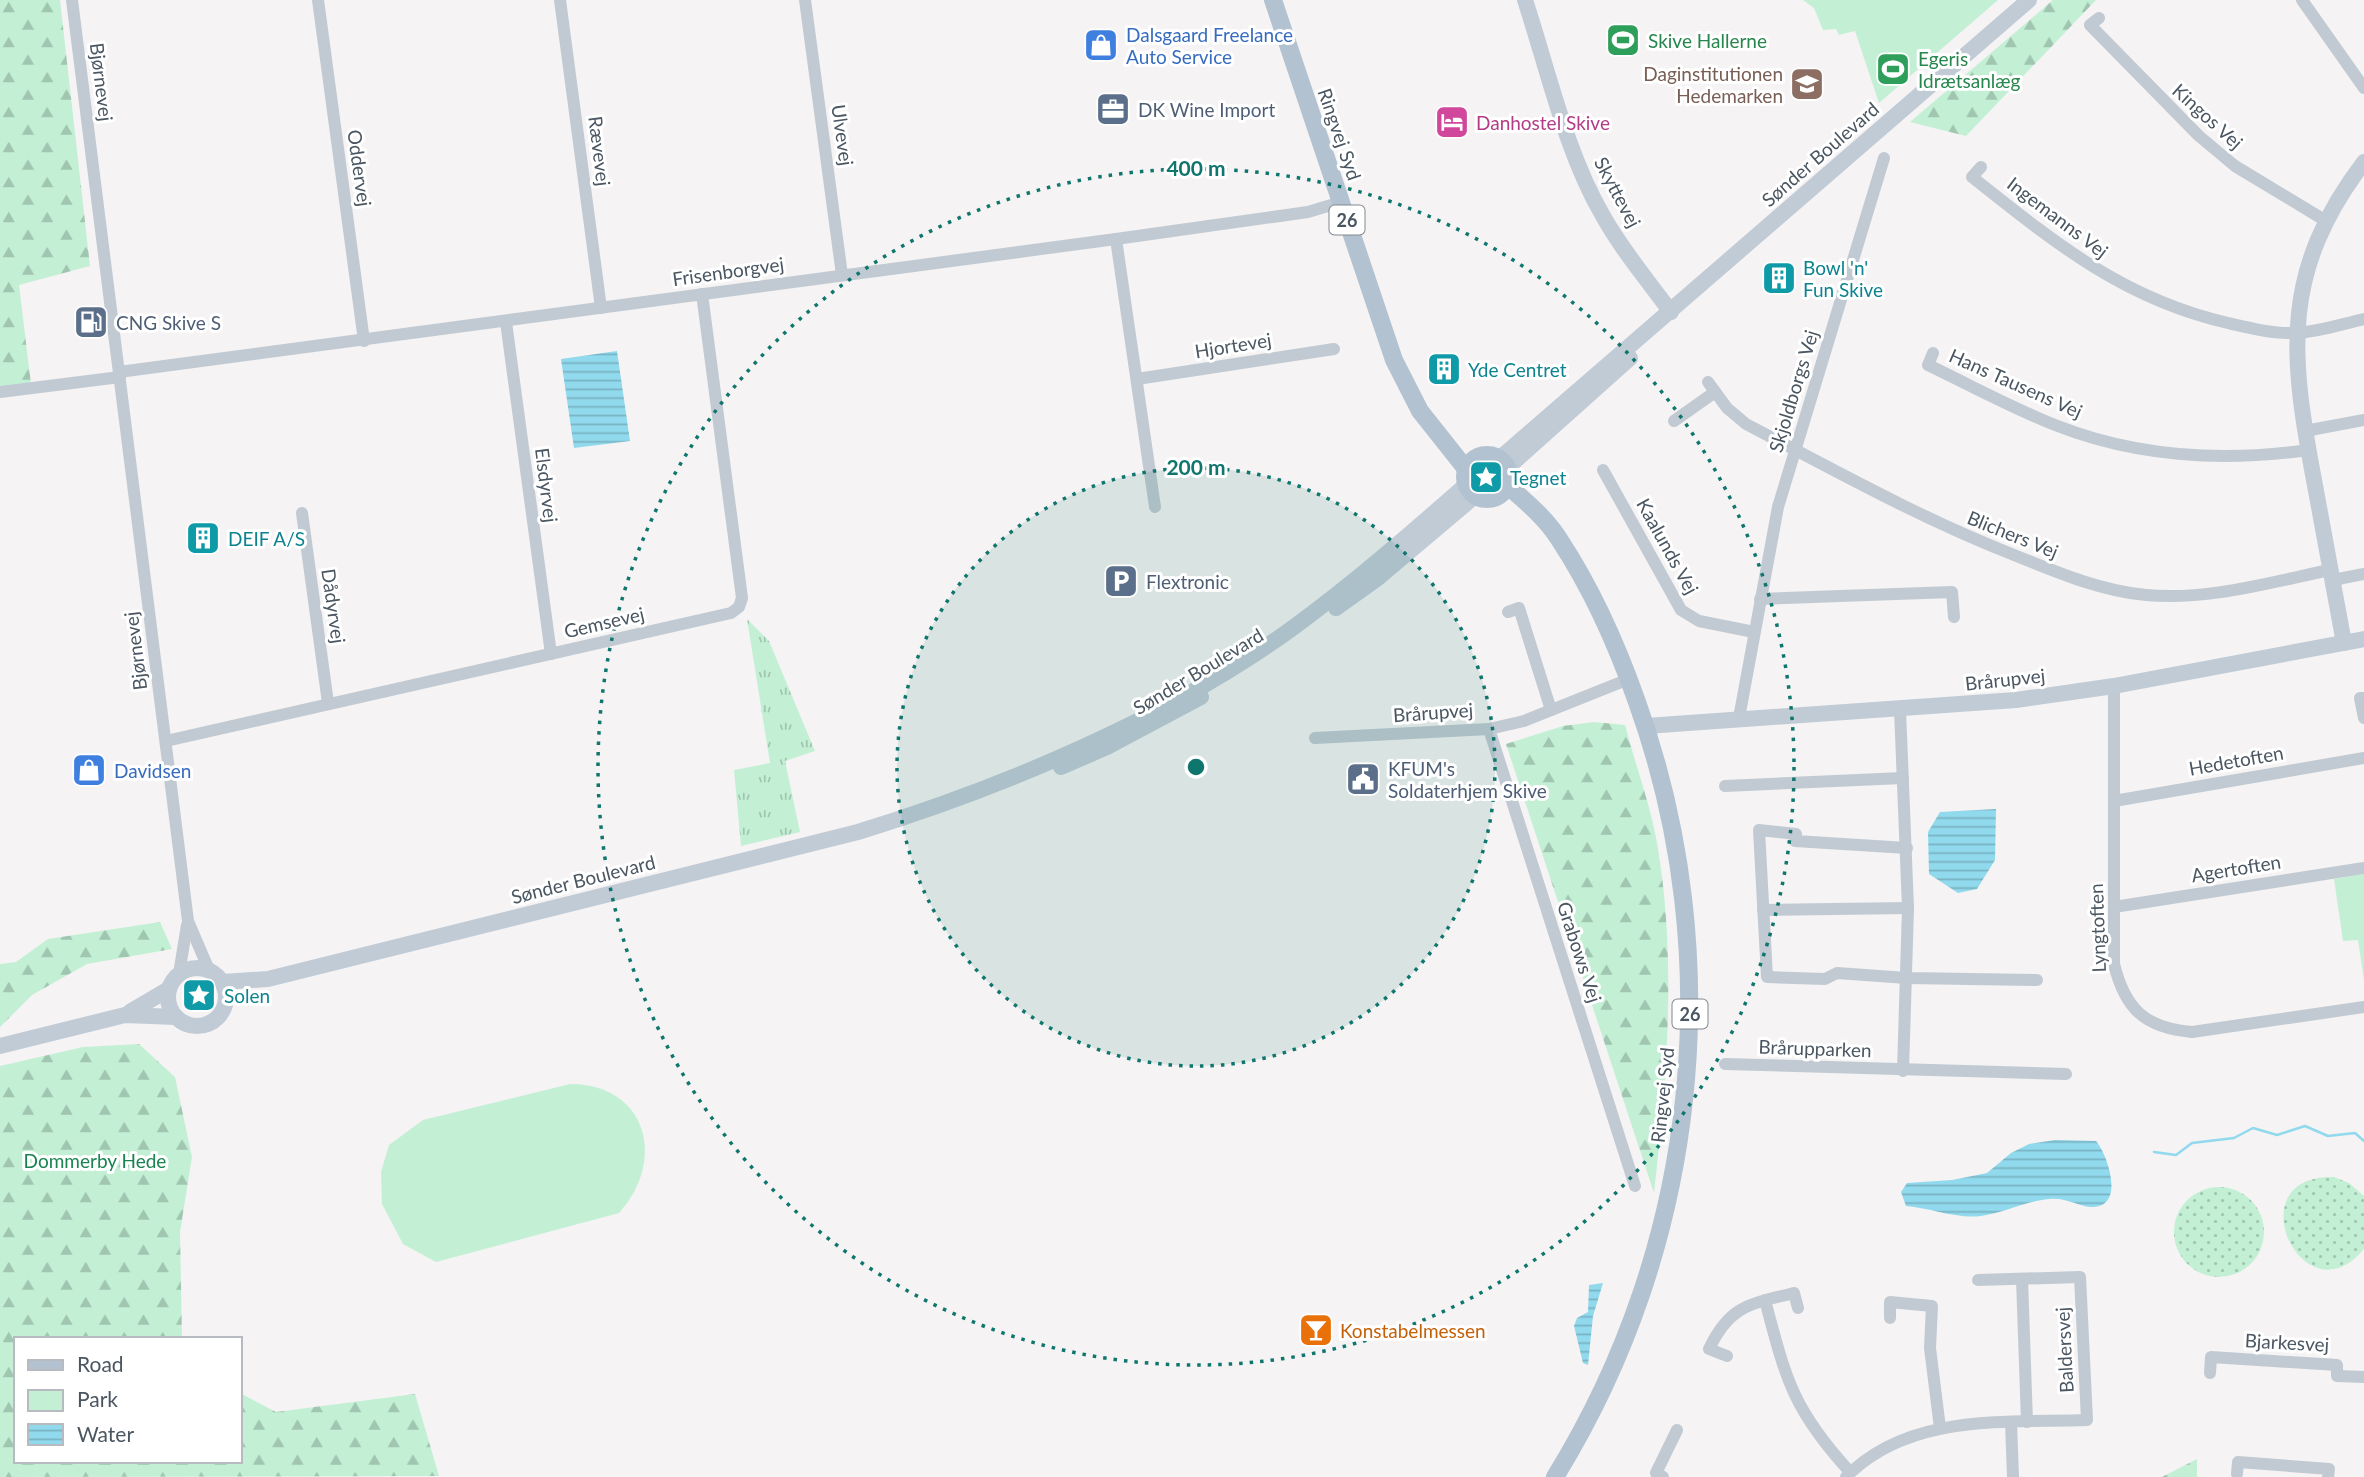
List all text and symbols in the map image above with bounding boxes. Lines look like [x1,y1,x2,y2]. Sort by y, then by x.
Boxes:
sports icon: Skive Hallerne [1604,21,1642,59]
place label: Dalsgaard Freelance Auto Service [1126,23,1293,68]
shop icon: Dalsgaard Freelance Auto Service [1082,26,1120,64]
place label: Skive Hallerne [1648,29,1767,52]
street label: Bjørnevej [86,41,118,123]
place label: Egeris Idrætsanlæg [1918,47,2021,92]
sports icon: Egeris Idrætsanlæg [1874,50,1912,88]
place label: Daginstitutionen Hedemarken [1643,62,1783,107]
school or university icon: Daginstitutionen Hedemarken [1788,65,1826,103]
street label: Kingos Vej [2168,78,2248,154]
street label: Ringvej Syd [1314,85,1366,183]
office icon: DK Wine Import [1094,90,1132,128]
street label: Sønder Boulevard [1757,97,1883,211]
place label: DK Wine Import [1138,98,1275,121]
street label: Ulvevej [827,103,859,167]
hotel icon: Danhostel Skive [1433,103,1471,141]
place label: Danhostel Skive [1476,111,1610,134]
street label: Rævevej [584,115,616,187]
street label: Oddervej [343,128,377,208]
street label: Skyttevej [1590,153,1646,231]
text: 400 m [1166,155,1226,180]
street label: Ingemanns Vej [2003,172,2113,262]
road number: 26 [1330,205,1364,234]
street label: Frisenborgvej [671,252,785,290]
place label: Bowl 'n' Fun Skive [1803,256,1883,301]
building icon: Bowl 'n' Fun Skive [1760,259,1798,297]
fuel station icon: CNG Skive S [72,303,110,341]
place label: CNG Skive S [116,311,221,334]
street label: Skjoldborgs Vej [1763,327,1823,455]
street label: Hjortevej [1193,328,1273,362]
street label: Hans Tausens Vej [1946,343,2086,423]
building icon: Yde Centret [1425,350,1463,388]
place label: Yde Centret [1468,358,1567,381]
street label: Elsdyrvej [531,446,563,524]
text: 200 m [1166,454,1226,479]
place icon: Tegnet [1467,458,1505,496]
place label: Tegnet [1510,466,1566,489]
street label: Kaalunds Vej [1632,494,1704,598]
street label: Blichers Vej [1964,505,2062,563]
building icon: DEIF A/S [184,519,222,557]
place label: DEIF A/S [228,527,305,550]
parking icon: Flextronic [1102,562,1140,600]
street label: Dådyrvej [317,567,351,645]
place label: Flextronic [1146,570,1229,593]
street label: Gemsevej [562,602,646,642]
street label: Bjørnevej [119,610,151,692]
street label: Sønder Boulevard [1129,623,1267,719]
street label: Brårupvej [1964,663,2046,695]
street label: Brårupvej [1392,698,1474,726]
street label: Hedetoften [2187,740,2285,780]
shop icon: Davidsen [70,751,108,789]
centre of rings [1184,755,1208,779]
place label: KFUM's Soldaterhjem Skive [1388,757,1547,802]
place label: Davidsen [114,759,191,782]
public building icon: KFUM's Soldaterhjem Skive [1344,760,1382,798]
street label: Sønder Boulevard [509,850,657,908]
street label: Agertoften [2190,850,2282,886]
street label: Lyngtoften [2084,883,2110,973]
street label: Grabows Vej [1553,899,1607,1005]
place icon: Solen [180,976,218,1014]
place label: Solen [224,984,270,1007]
road number: 26 [1672,1000,1708,1028]
street label: Brårupparken [1758,1035,1872,1061]
street label: Ringvej Syd [1646,1046,1678,1144]
park label: Dommerby Hede [24,1149,166,1172]
street label: Baldersvej [2050,1307,2078,1393]
bar icon: Konstabelmessen [1297,1311,1335,1349]
place label: Konstabelmessen [1340,1319,1486,1342]
street label: Bjarkesvej [2244,1328,2330,1356]
legend [14,1337,242,1463]
text: Road [77,1351,124,1376]
text: Park [77,1386,118,1411]
text: Water [77,1421,134,1446]

